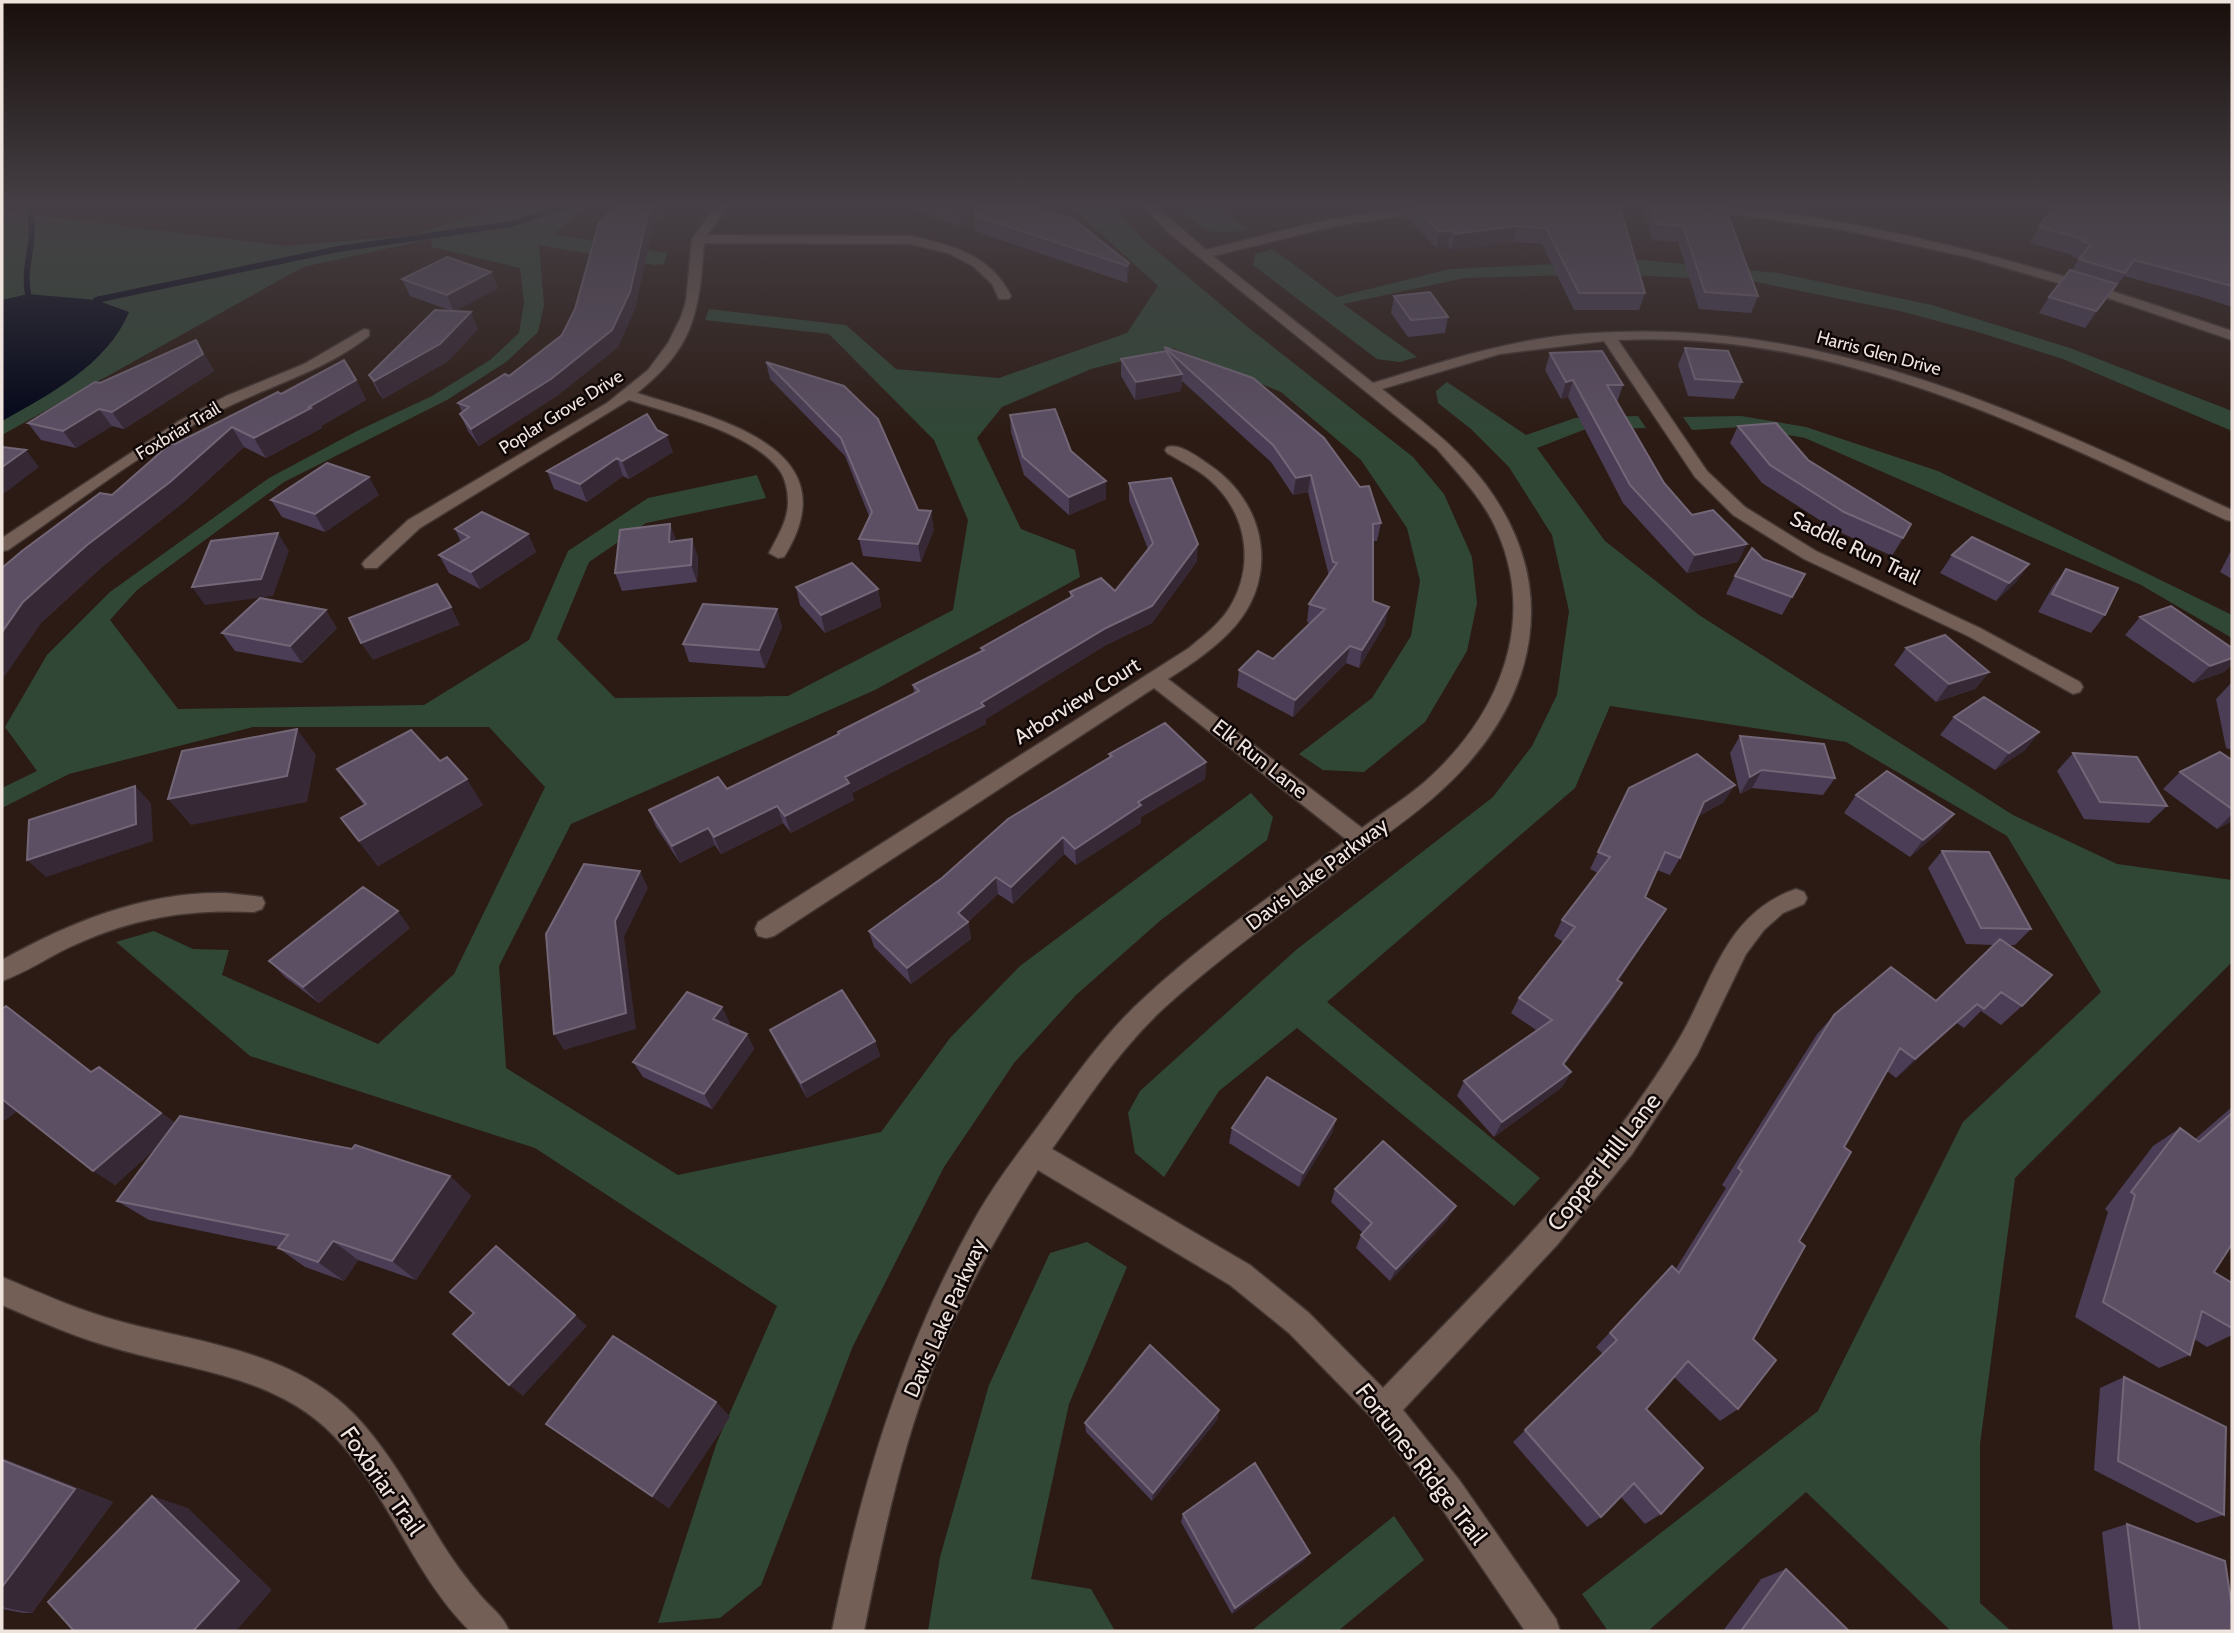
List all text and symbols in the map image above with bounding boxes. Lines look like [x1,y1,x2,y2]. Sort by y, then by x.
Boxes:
street label: Harris Glen Drive [1814,326,1944,380]
street label: Poplar Grove Drive [495,365,627,459]
street label: Foxbriar Trail [132,397,225,465]
street label: Saddle Run Trail [1786,505,1924,590]
street label: Arborview Court [1009,652,1144,749]
street label: Elk Run Lane [1208,714,1313,804]
street label: Davis Lake Parkway [1241,812,1393,935]
street label: Copper Hill Lane [1541,1087,1667,1237]
street label: Davis Lake Parkway [898,1234,991,1401]
street label: Fortunes Ridge Trail [1349,1377,1494,1550]
street label: Foxbriar Trail [334,1421,431,1541]

